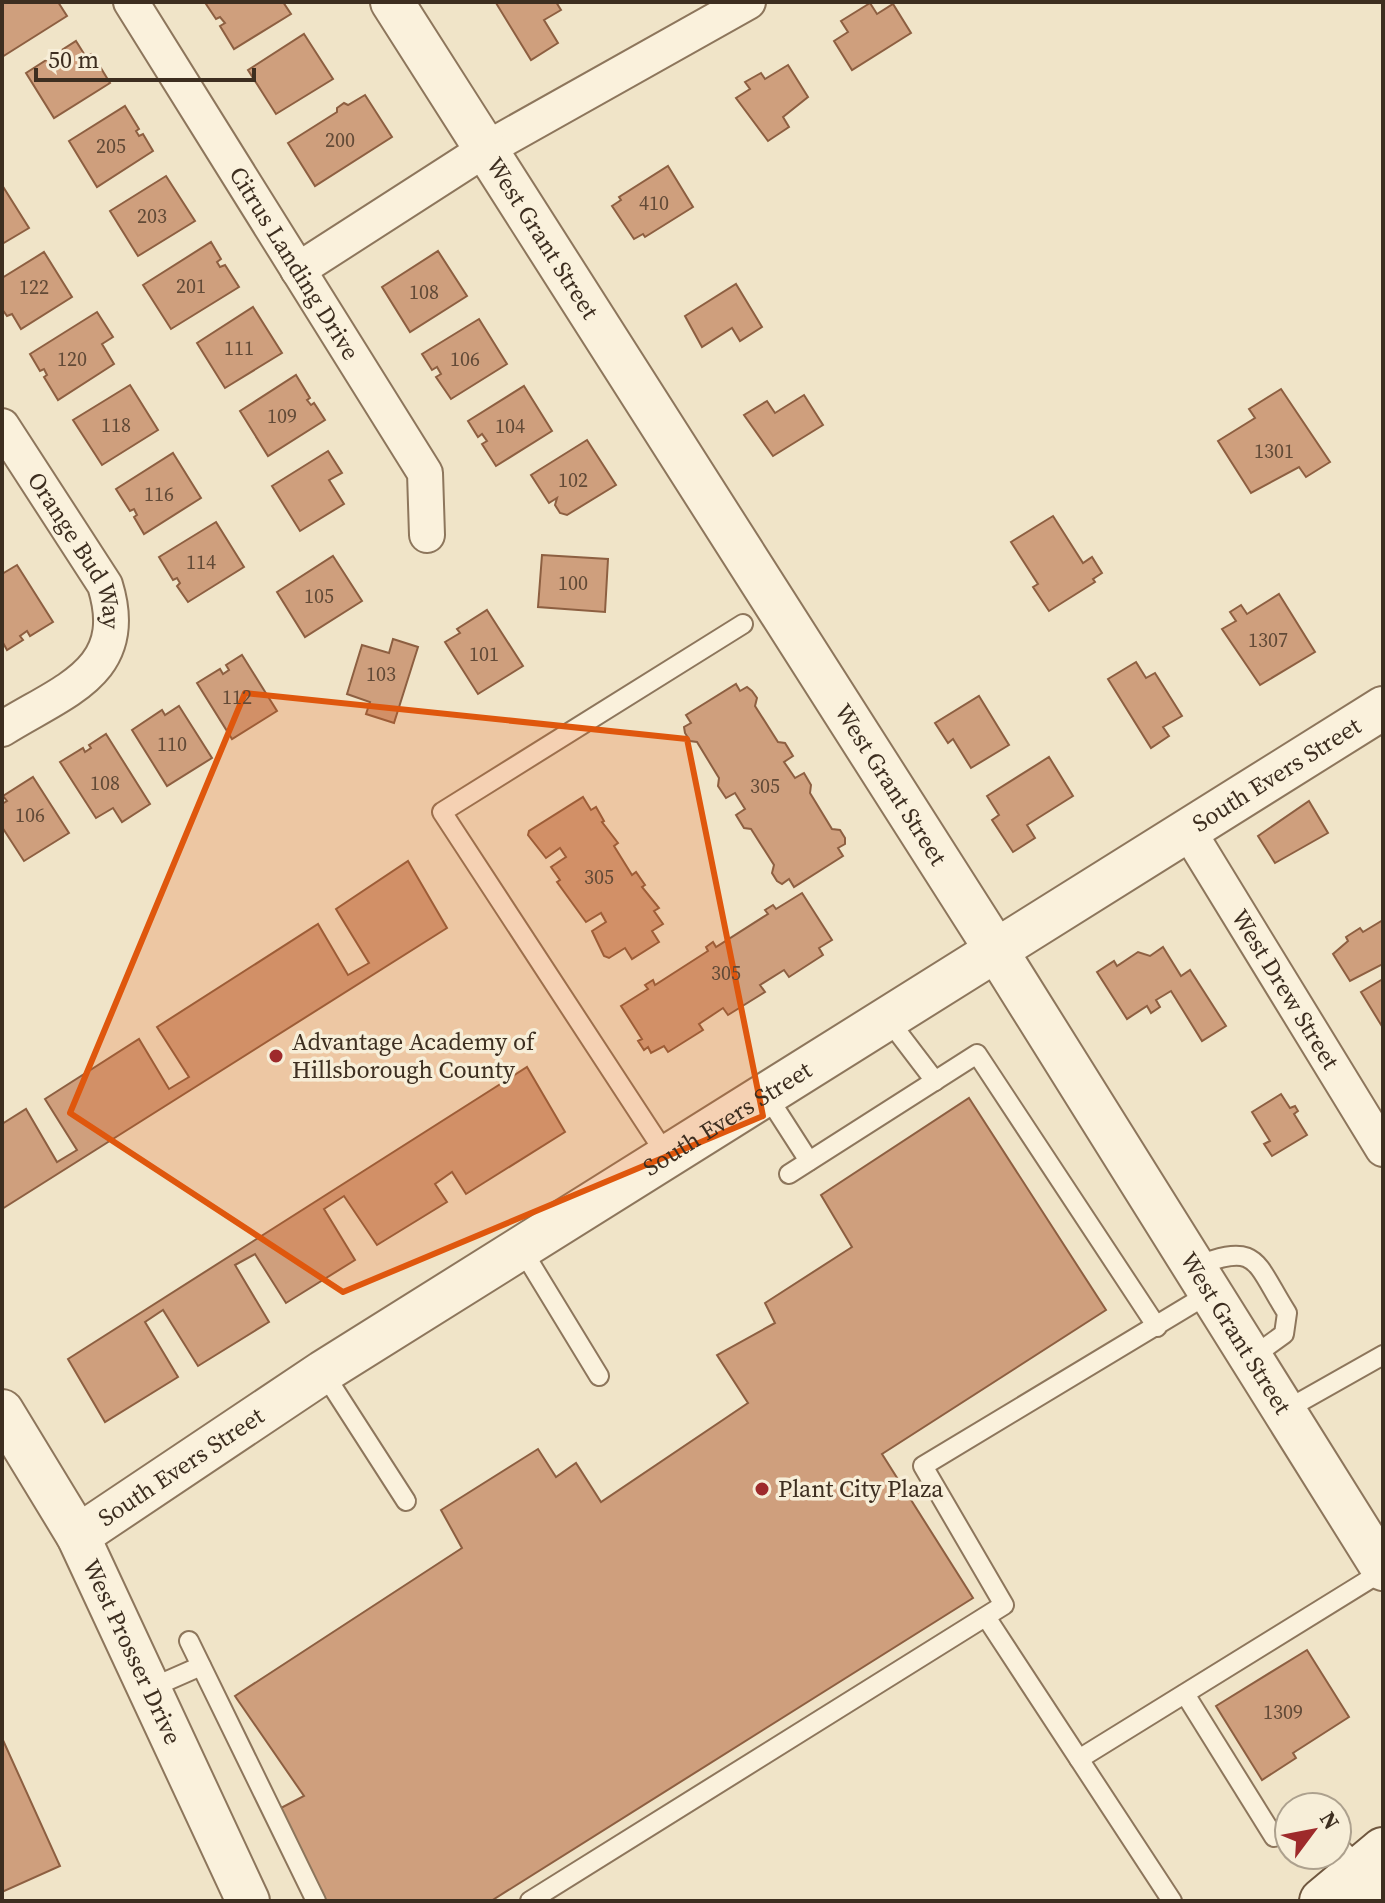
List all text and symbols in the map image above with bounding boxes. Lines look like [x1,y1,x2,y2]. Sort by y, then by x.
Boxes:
scale bar [36,32,254,82]
text: 50 m [48,43,99,76]
house number: 200 [325,126,355,154]
house number: 205 [96,132,126,160]
street label: West Grant Street [479,151,607,325]
street label: Citrus Landing Drive [222,160,367,366]
house number: 410 [639,189,669,217]
house number: 203 [137,202,167,230]
house number: 201 [176,272,206,300]
house number: 122 [19,273,49,301]
house number: 108 [409,278,439,306]
house number: 111 [224,334,254,362]
house number: 120 [57,345,87,373]
house number: 106 [450,345,480,373]
house number: 109 [267,402,297,430]
house number: 118 [101,411,131,439]
house number: 104 [495,412,525,440]
house number: 1301 [1254,437,1294,465]
street label: Orange Bud Way [20,465,128,630]
house number: 102 [558,466,588,494]
house number: 116 [144,480,174,508]
house number: 114 [186,548,216,576]
house number: 100 [558,569,588,597]
house number: 105 [304,582,334,610]
house number: 1307 [1248,626,1288,654]
house number: 101 [469,640,499,668]
house number: 103 [366,660,396,688]
house number: 112 [222,683,252,711]
street label: West Grant Street [827,697,955,872]
street label: South Evers Street [1186,709,1367,839]
house number: 110 [157,730,187,758]
house number: 108 [90,769,120,797]
house number: 305 [750,772,780,800]
house number: 106 [15,801,45,829]
house number: 305 [584,863,614,891]
street label: West Drew Street [1224,903,1347,1076]
house number: 305 [711,959,741,987]
place label: Advantage Academy of Hillsborough County [292,1025,537,1086]
marker: Advantage Academy of Hillsborough County [267,1047,285,1065]
street label: South Evers Street [637,1053,818,1183]
street label: West Grant Street [1173,1245,1299,1421]
street label: South Evers Street [91,1399,270,1534]
place label: Plant City Plaza [778,1472,944,1505]
marker: Plant City Plaza [753,1480,771,1498]
street label: West Prosser Drive [75,1553,190,1750]
house number: 1309 [1263,1698,1303,1726]
north arrow [1273,1791,1353,1871]
text: N [1313,1806,1347,1835]

